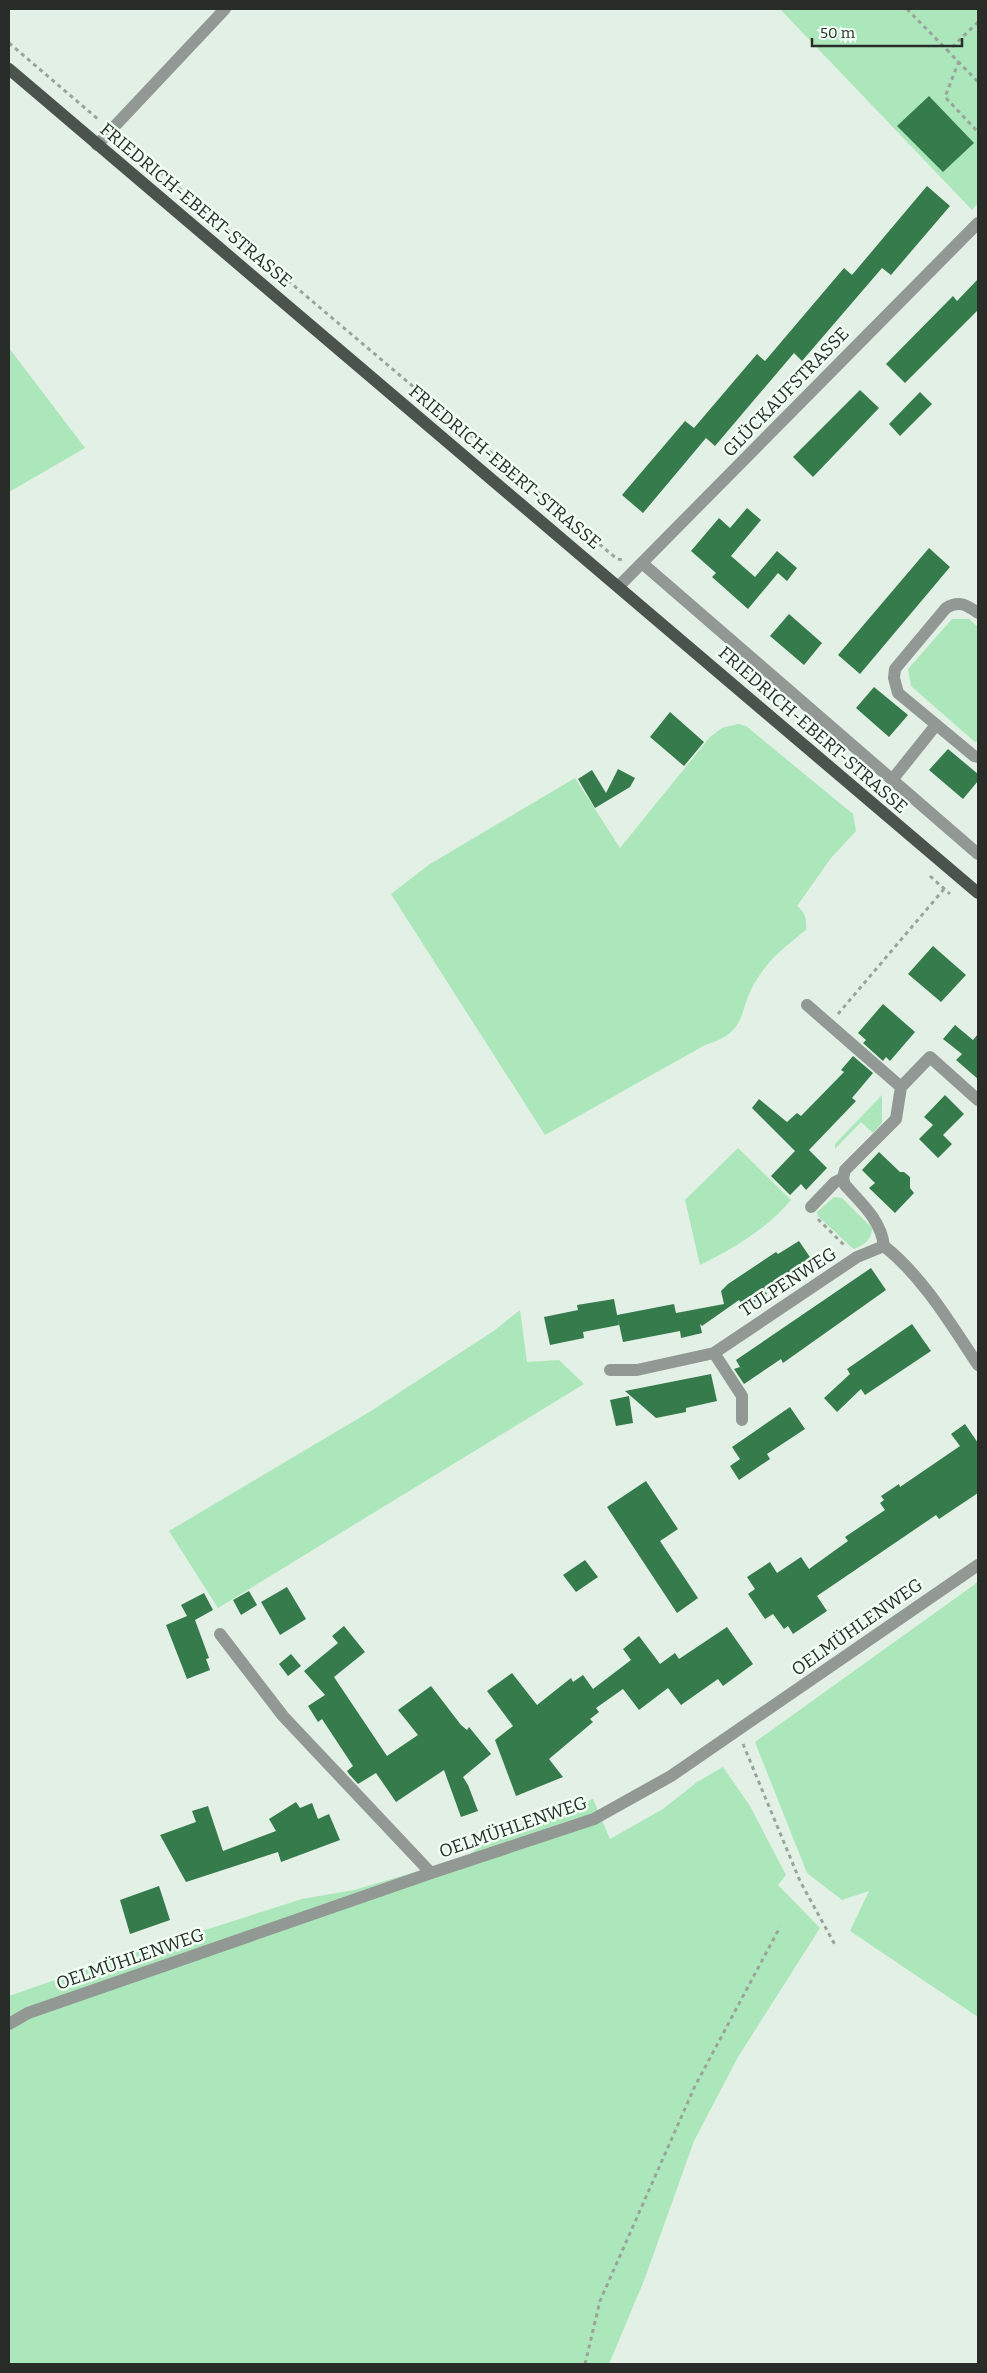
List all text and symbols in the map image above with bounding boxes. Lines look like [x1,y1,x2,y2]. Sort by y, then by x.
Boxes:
scale bar [812,15,962,47]
text: 50 m [820,24,856,42]
street label: FRIEDRICH-EBERT-STRASSE [96,118,296,292]
street label: GLÜCKAUFSTRASSE [718,323,854,461]
street label: FRIEDRICH-EBERT-STRASSE [405,380,605,554]
street label: FRIEDRICH-EBERT-STRASSE [714,642,912,818]
street label: TULPENWEG [735,1243,841,1321]
street label: OELMÜHLENWEG [787,1574,927,1680]
street label: OELMÜHLENWEG [436,1791,590,1863]
street label: OELMÜHLENWEG [53,1923,207,1995]

